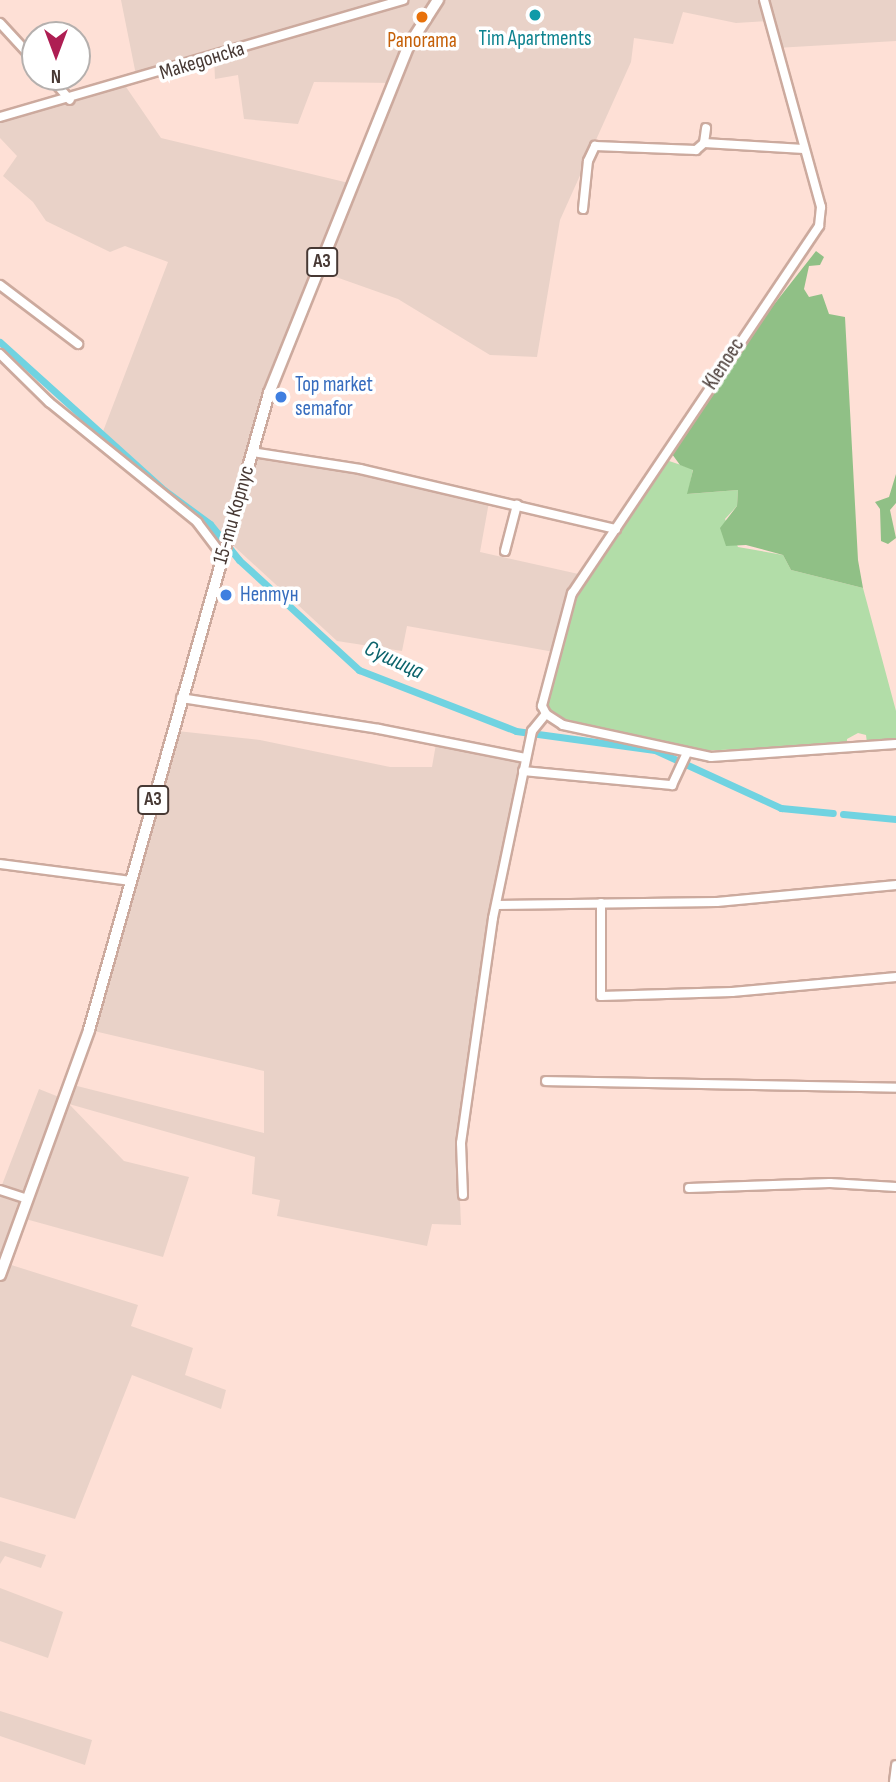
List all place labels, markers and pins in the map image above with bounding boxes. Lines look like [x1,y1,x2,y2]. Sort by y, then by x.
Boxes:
marker: Tim Apartments [527,7,543,23]
marker: Panorama [414,9,430,25]
place label: Tim Apartments [479,26,591,52]
place label: Panorama [387,28,457,54]
place label: Top market semafor [295,372,373,422]
marker: Top market semafor [273,389,289,405]
place label: Нептун [240,582,298,608]
marker: Нептун [218,587,234,603]

